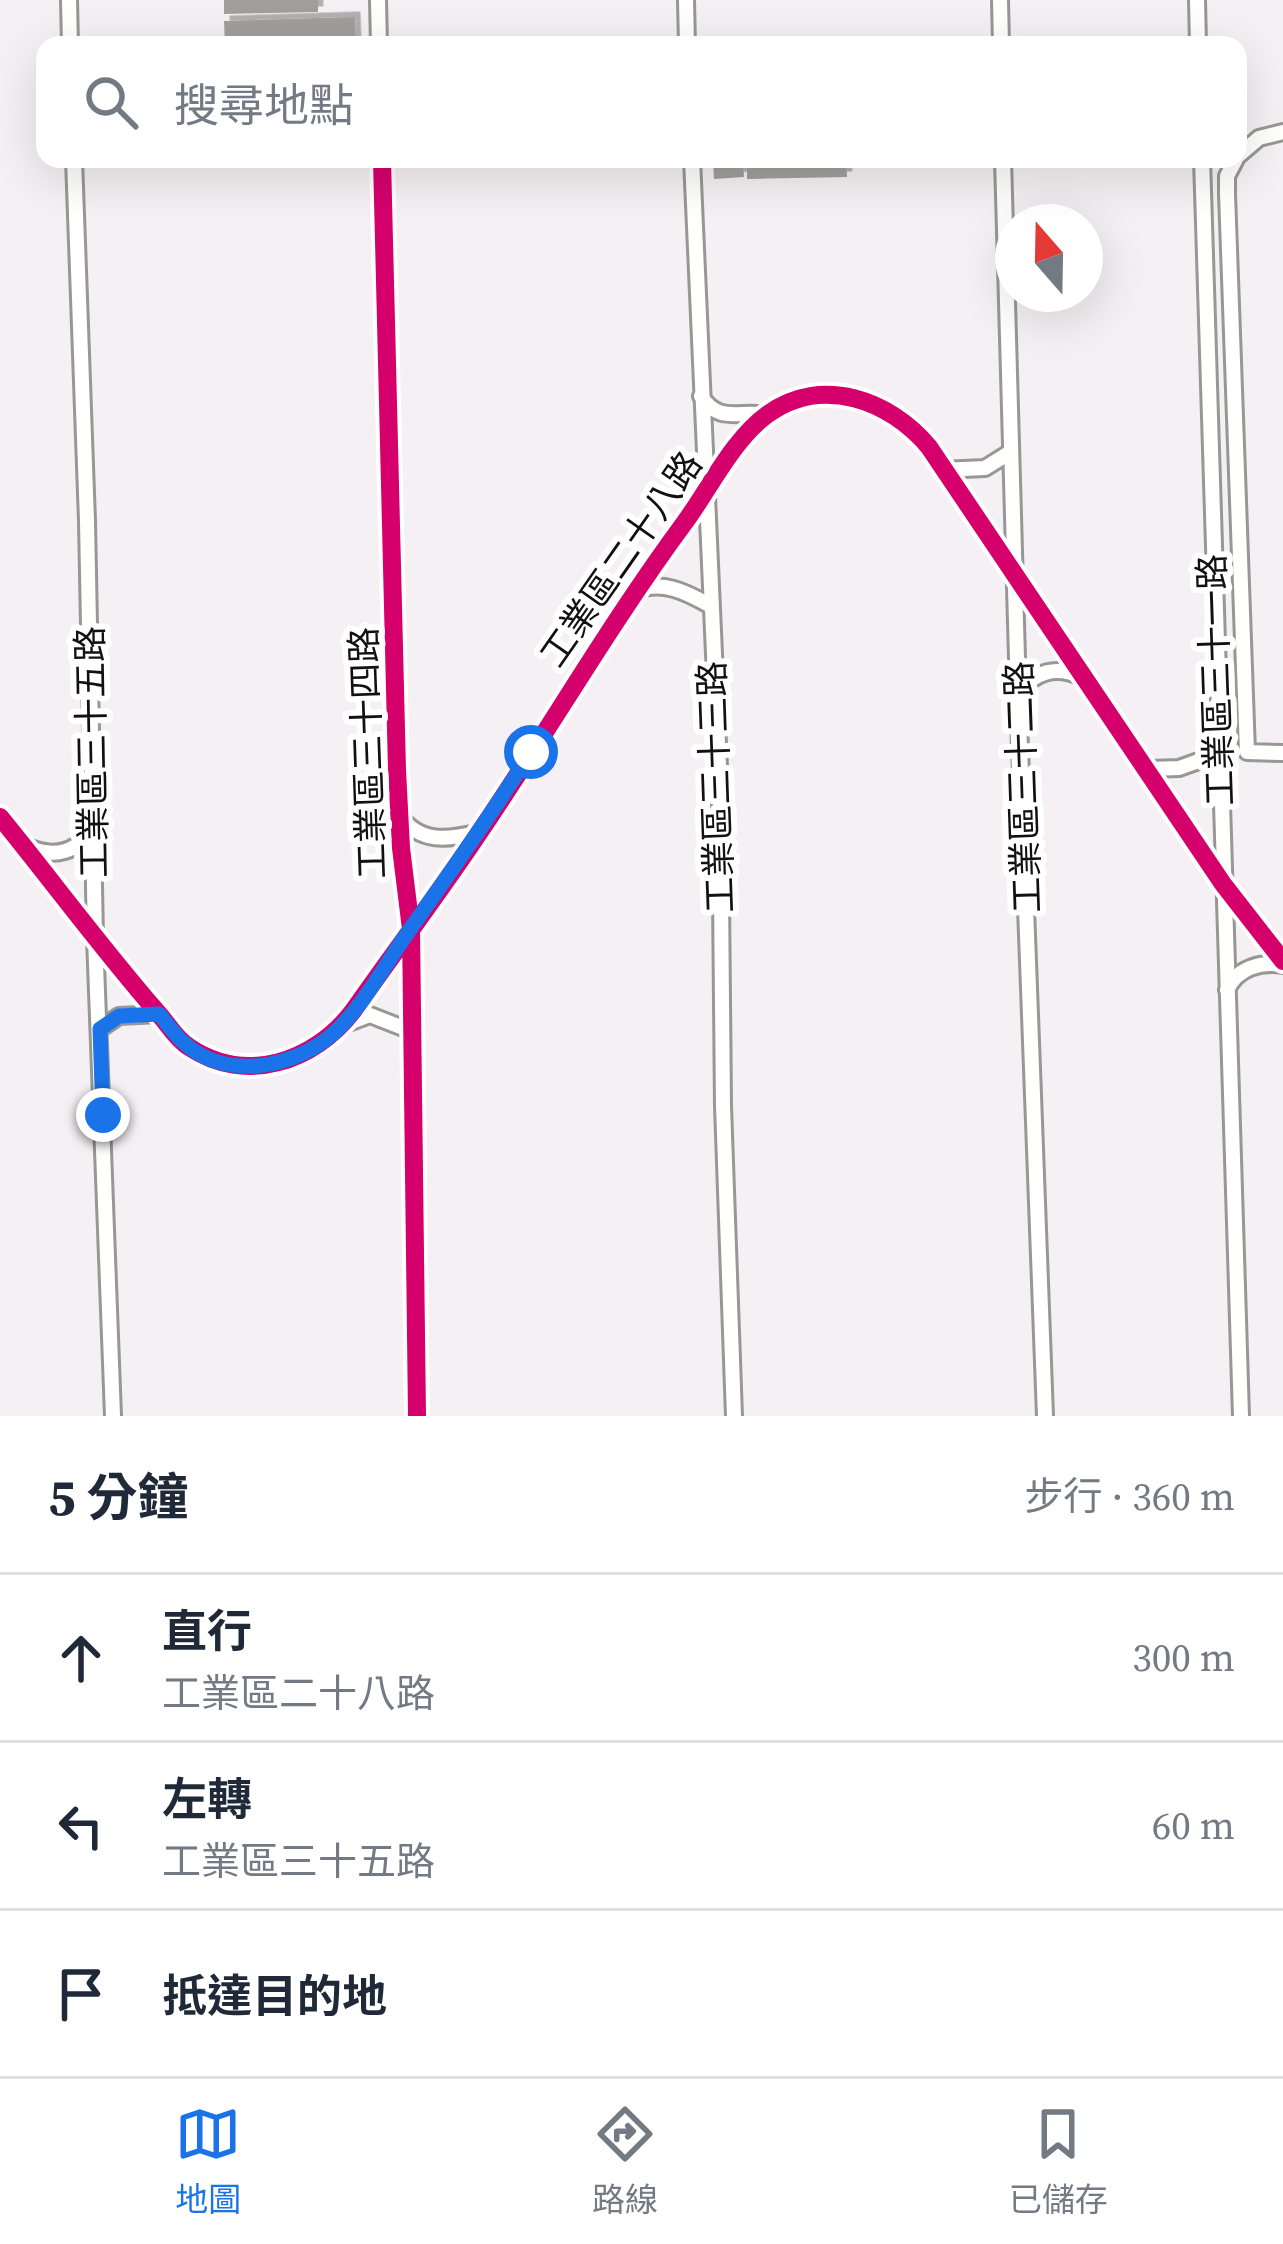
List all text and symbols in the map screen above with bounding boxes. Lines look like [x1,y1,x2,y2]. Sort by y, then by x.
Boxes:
search box [36,36,1247,168]
icon: search [78,69,144,135]
text: 搜尋地點 [174,74,354,136]
north arrow [995,204,1103,312]
street label: 工業區二十八路 [529,442,713,676]
street label: 工業區三十一路 [1187,553,1245,807]
street label: 工業區三十五路 [65,626,119,878]
street label: 工業區三十四路 [339,626,397,880]
street label: 工業區三十三路 [687,660,745,914]
street label: 工業區三十二路 [994,660,1052,914]
route start [504,725,558,779]
route end [76,1088,130,1142]
text: 5 分鐘 [48,1462,189,1532]
text: 步行 · 360 m [1024,1470,1235,1523]
text: 直行 [162,1600,252,1662]
icon: ahead [48,1625,114,1691]
text: 300 m [1132,1631,1235,1684]
text: 工業區二十八路 [162,1667,435,1720]
text: 左轉 [162,1768,252,1830]
icon: left [48,1793,114,1859]
text: 60 m [1152,1799,1235,1852]
text: 工業區三十五路 [162,1835,435,1888]
icon: arrive [48,1961,114,2027]
text: 抵達目的地 [162,1965,387,2027]
tab: 地圖 [175,2101,241,2222]
tab: 路線 [592,2101,658,2222]
tab: 已儲存 [1009,2101,1108,2222]

